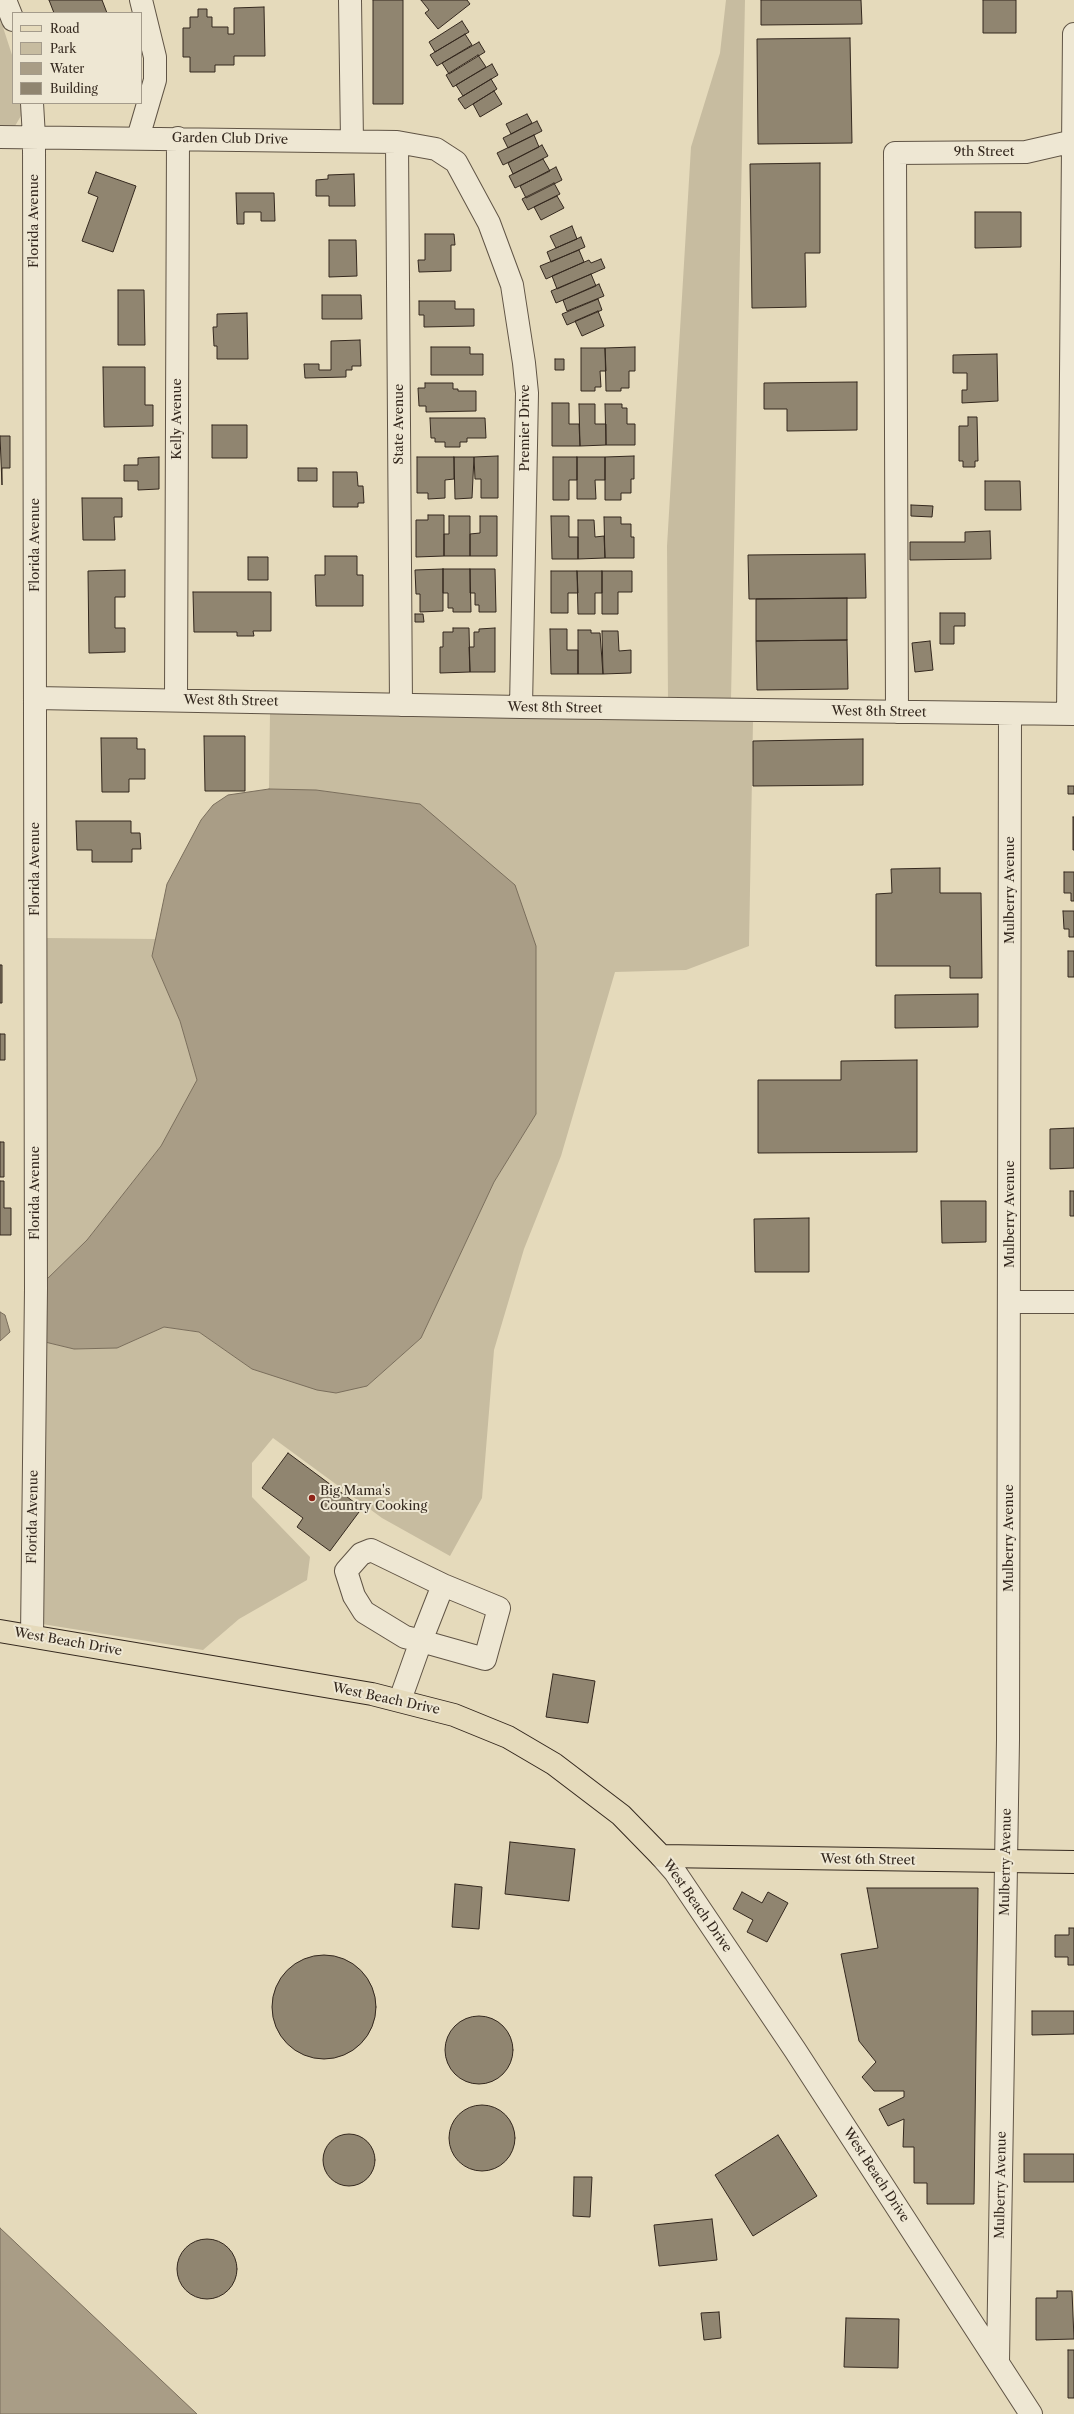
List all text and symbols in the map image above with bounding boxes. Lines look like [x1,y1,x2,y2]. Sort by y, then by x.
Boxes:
legend [12,12,142,104]
text: Road [50,21,80,36]
text: Park [50,41,76,56]
text: Water [50,61,84,76]
text: Building [50,81,98,96]
street label: Garden Club Drive [172,130,288,148]
street label: 9th Street [954,144,1014,160]
street label: Florida Avenue [26,174,42,268]
street label: Kelly Avenue [169,378,185,460]
street label: State Avenue [391,384,407,464]
street label: Premier Drive [517,384,533,472]
street label: Florida Avenue [27,498,43,592]
street label: West 8th Street [183,692,279,710]
street label: West 8th Street [507,699,603,717]
street label: West 8th Street [831,703,927,721]
street label: Florida Avenue [27,822,43,916]
street label: Mulberry Avenue [1002,836,1018,944]
street label: Florida Avenue [27,1146,43,1240]
street label: Mulberry Avenue [1002,1160,1018,1268]
street label: Florida Avenue [24,1470,42,1564]
place label: Big Mama's Country Cooking [320,1483,427,1514]
street label: Mulberry Avenue [1001,1484,1017,1592]
marker: Big Mama's Country Cooking [307,1493,317,1503]
street label: West Beach Drive [13,1625,123,1659]
street label: West Beach Drive [331,1680,441,1718]
street label: Mulberry Avenue [997,1808,1015,1916]
street label: West 6th Street [821,1851,915,1869]
street label: West Beach Drive [659,1857,735,1955]
street label: West Beach Drive [840,2125,912,2225]
street label: Mulberry Avenue [992,2131,1010,2239]

